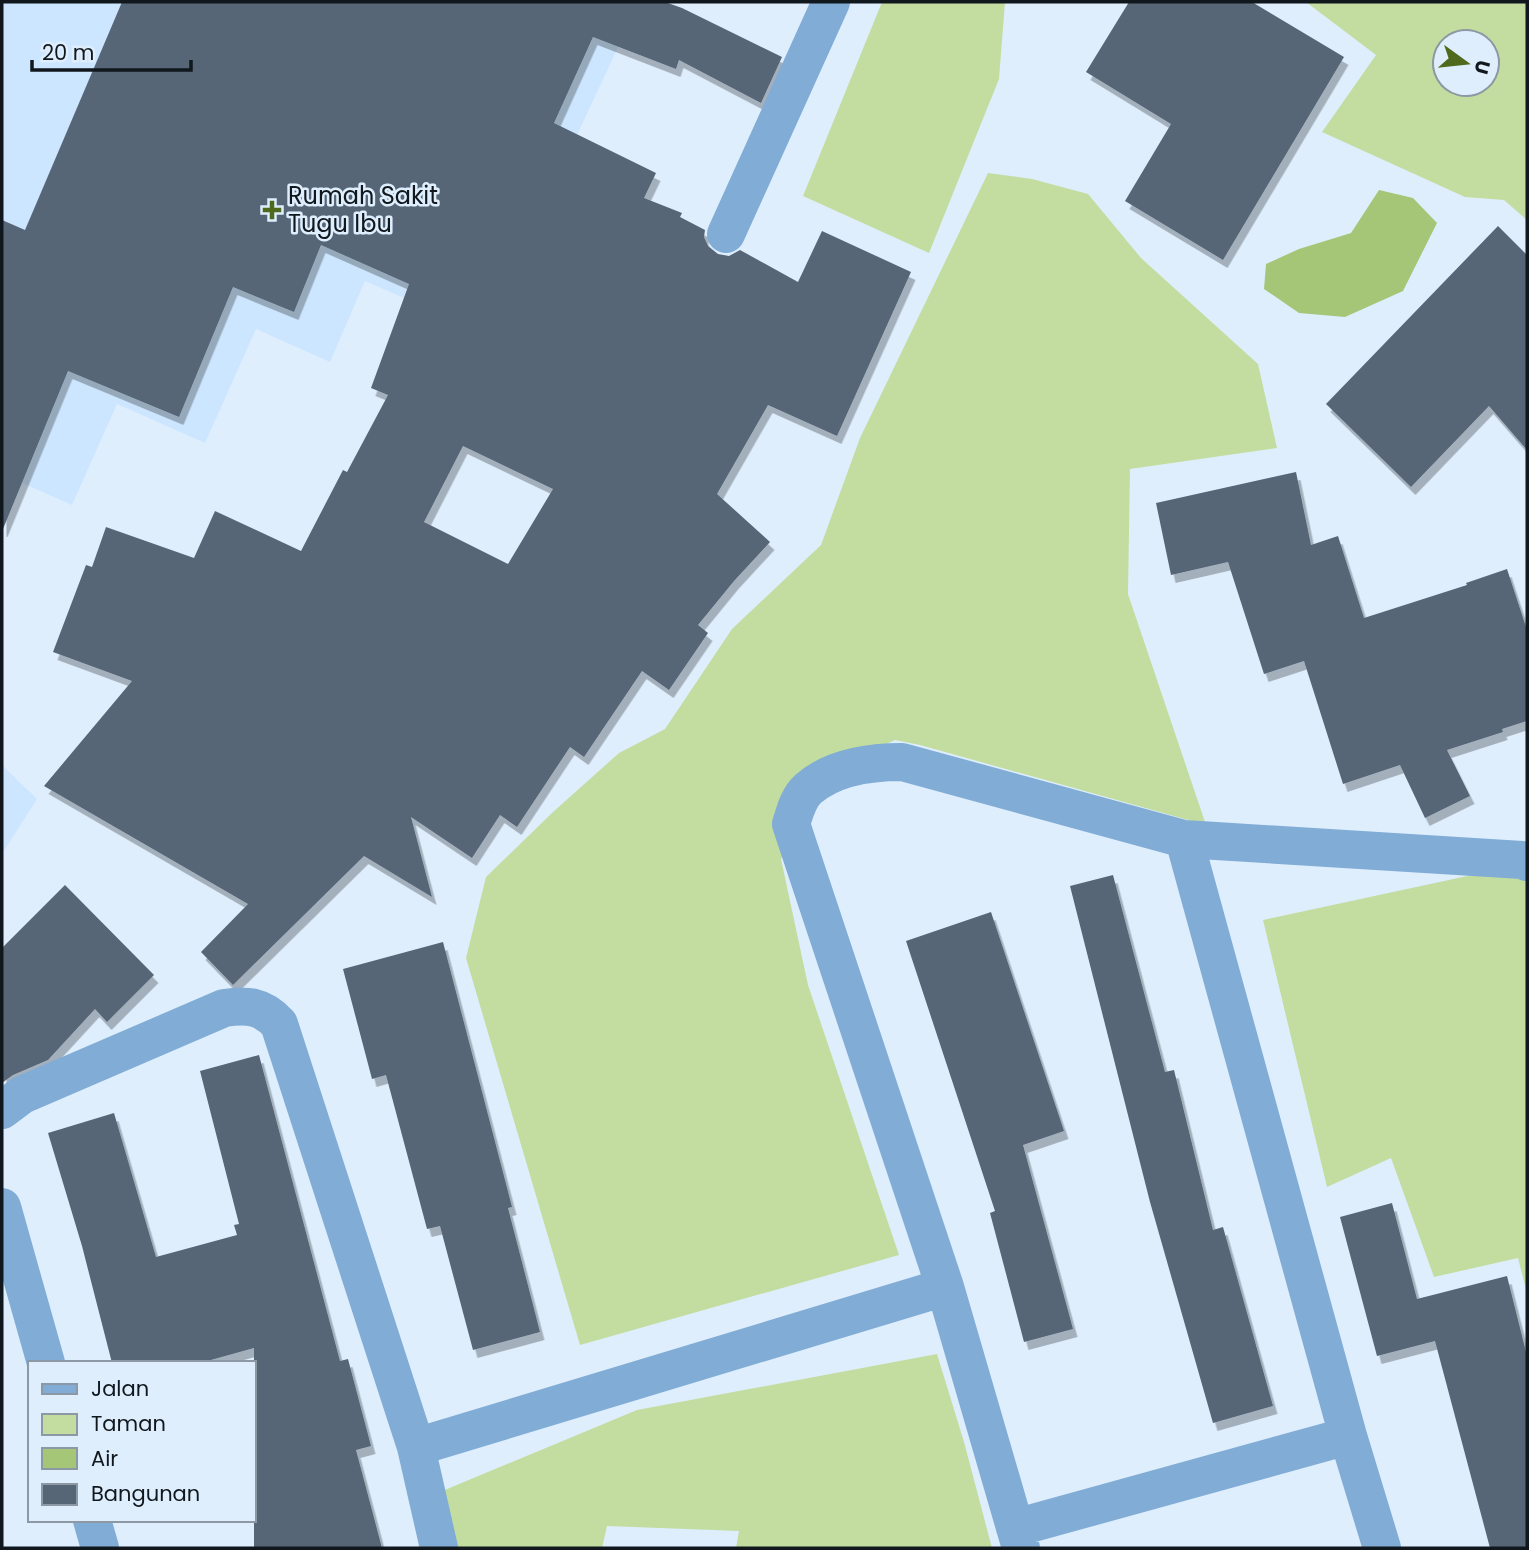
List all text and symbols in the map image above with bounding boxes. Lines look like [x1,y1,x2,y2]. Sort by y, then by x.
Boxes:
scale bar [32,28,191,72]
north arrow [1431,28,1501,98]
text: 20 m [42,38,95,67]
text: U [1467,57,1497,77]
place label: Rumah Sakit Tugu Ibu [288,179,438,240]
marker: Rumah Sakit Tugu Ibu [262,200,282,220]
legend [28,1361,256,1522]
text: Jalan [91,1374,149,1403]
text: Taman [91,1409,166,1438]
text: Air [91,1444,118,1473]
text: Bangunan [91,1479,200,1508]

